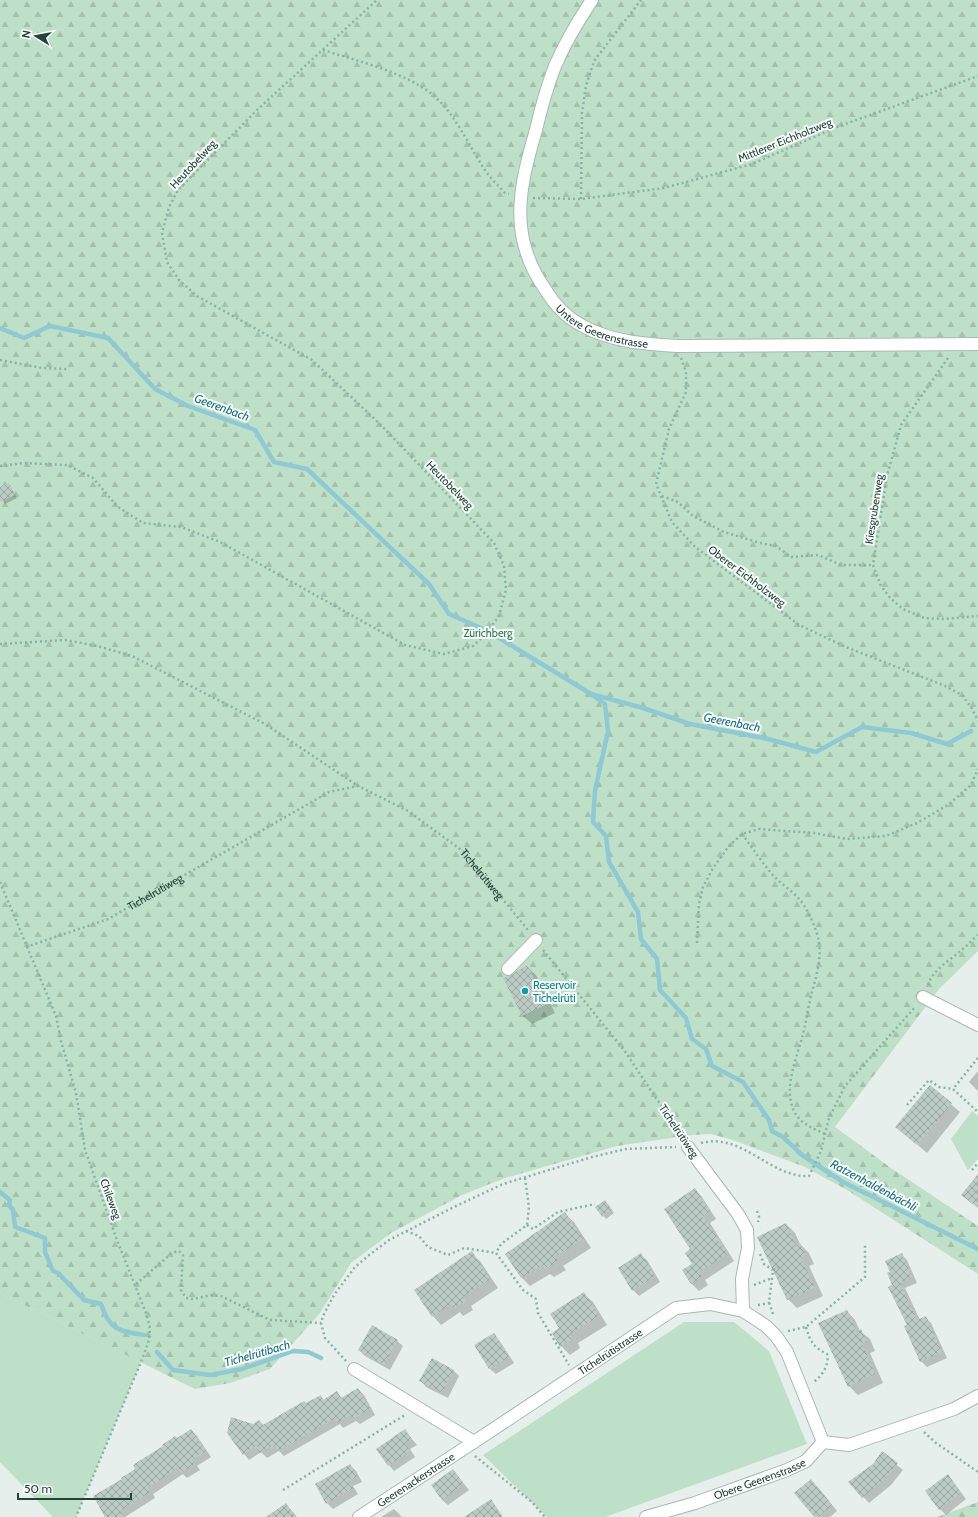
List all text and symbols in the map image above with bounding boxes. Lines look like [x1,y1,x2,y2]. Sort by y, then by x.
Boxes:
north arrow [16,16,56,56]
text: N [19,29,34,39]
street label: Mittlerer Eichholzweg [736,115,835,165]
street label: Heutobelweg [167,136,220,191]
street label: Untere Geerenstrasse [553,301,649,351]
water label: Geerenbach [192,390,252,424]
street label: Heutobelweg [423,458,477,513]
street label: Kiesgrubenweg [862,473,887,545]
street label: Oberer Eichholzweg [705,542,789,610]
park label: Zürichberg [464,626,513,640]
water label: Geerenbach [702,709,762,735]
street label: Tichelrütiweg [457,846,507,903]
street label: Tichelrütiweg [125,870,186,913]
place label: Reservoir Tichelrüti [533,978,576,1005]
marker: Reservoir Tichelrüti [520,986,530,996]
street label: Tichelrütiweg [656,1102,702,1161]
water label: Ratzenhaldenbächli [828,1156,920,1214]
street label: Chileweg [97,1177,125,1222]
street label: Tichelrütistrasse [575,1325,645,1378]
water label: Tichelrütibach [222,1336,292,1370]
street label: Geerenackerstrasse [375,1449,458,1510]
street label: Obere Geerenstrasse [712,1455,808,1503]
scale bar [18,1475,131,1501]
text: 50 m [24,1481,52,1496]

